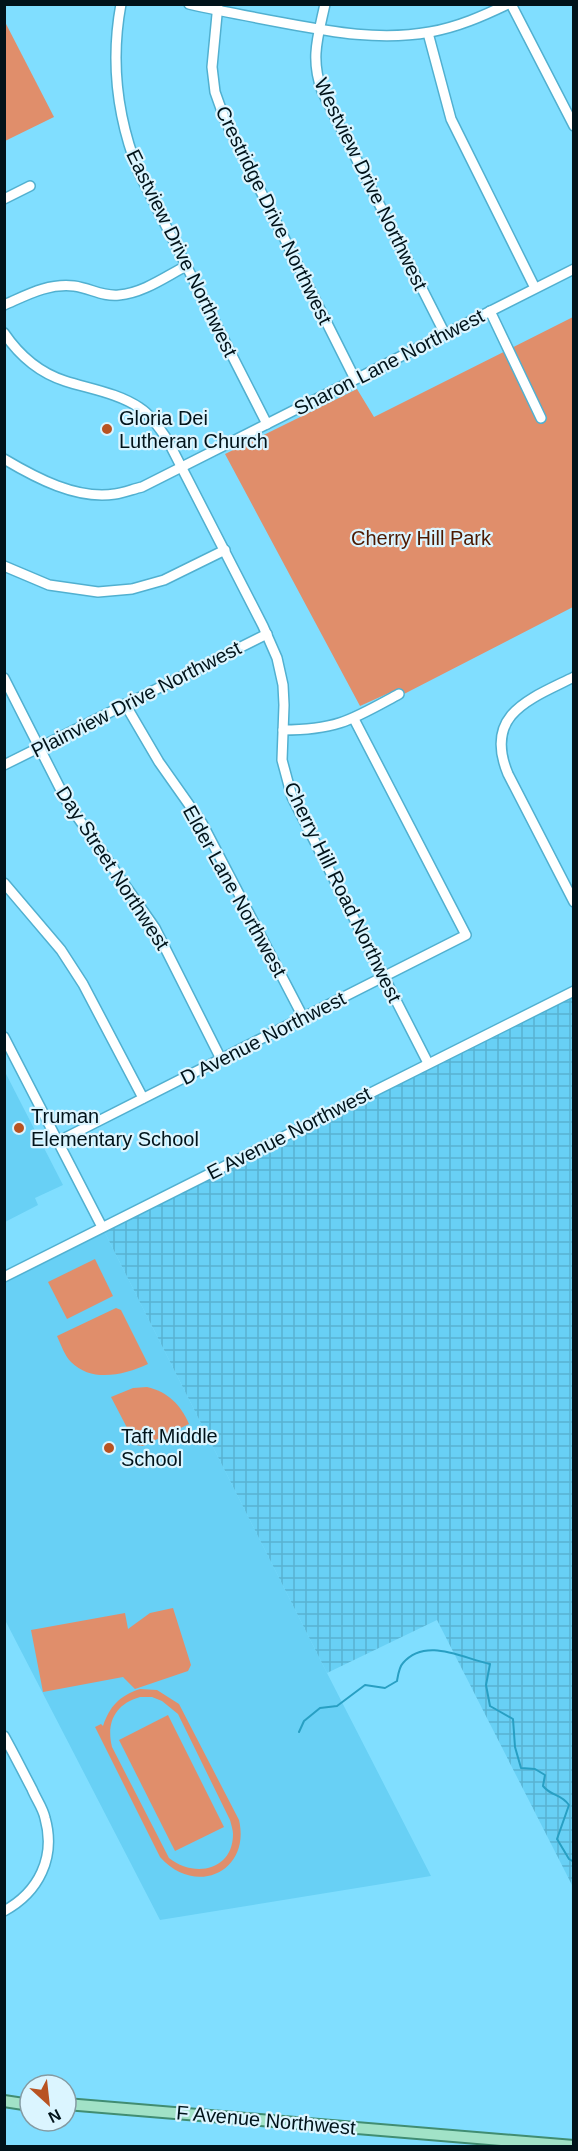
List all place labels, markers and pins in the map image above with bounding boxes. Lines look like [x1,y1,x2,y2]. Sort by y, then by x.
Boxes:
place label: Gloria Dei Lutheran Church [119,407,268,452]
marker: Gloria Dei Lutheran Church [100,422,114,436]
place label: Truman Elementary School [31,1105,199,1150]
marker: Truman Elementary School [12,1121,26,1135]
place label: Taft Middle School [121,1425,218,1470]
marker: Taft Middle School [102,1441,116,1455]

